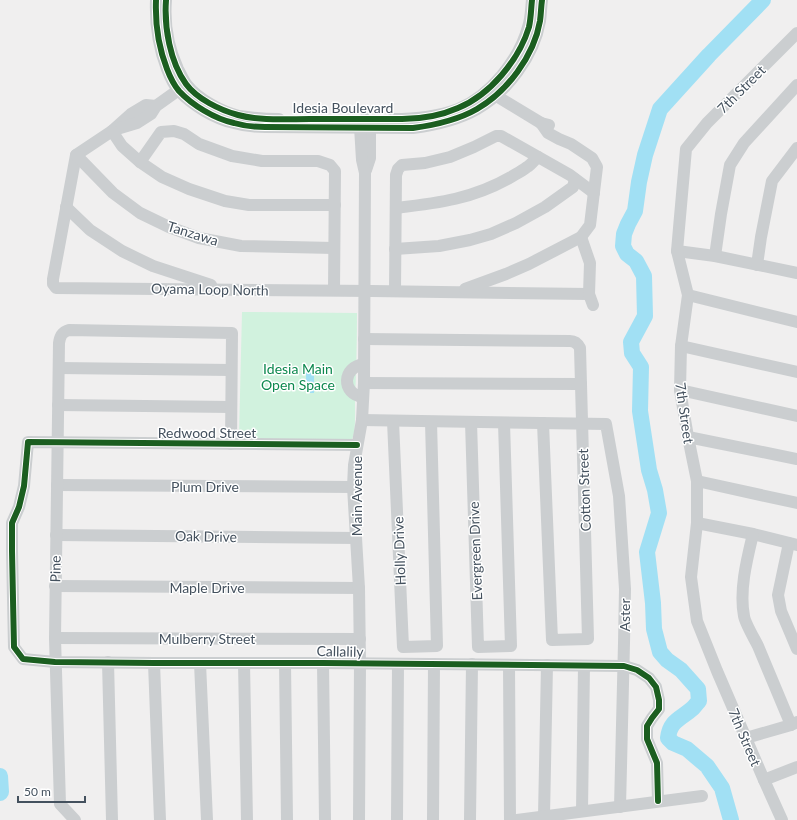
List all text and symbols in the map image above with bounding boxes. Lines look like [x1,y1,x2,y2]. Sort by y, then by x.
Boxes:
street label: 7th Street [713,61,769,117]
street label: Idesia Boulevard [293,99,393,116]
street label: Tanzawa [165,217,221,249]
street label: Oyama Loop North [151,279,269,299]
park label: Idesia Main Open Space [261,360,335,393]
street label: 7th Street [672,381,698,445]
street label: Redwood Street [158,424,256,441]
street label: Cotton Street [574,448,594,532]
street label: Main Avenue [348,456,365,536]
street label: Plum Drive [171,478,239,495]
street label: Evergreen Drive [465,501,485,601]
street label: Holly Drive [389,516,409,586]
street label: Oak Drive [175,527,237,545]
street label: Pine [46,555,64,583]
street label: Maple Drive [169,579,245,596]
street label: Aster [616,598,633,632]
street label: Mulberry Street [159,630,255,647]
street label: Callalily [316,642,364,660]
street label: 7th Street [725,705,765,769]
scale bar [18,778,85,804]
text: 50 m [24,784,51,799]

